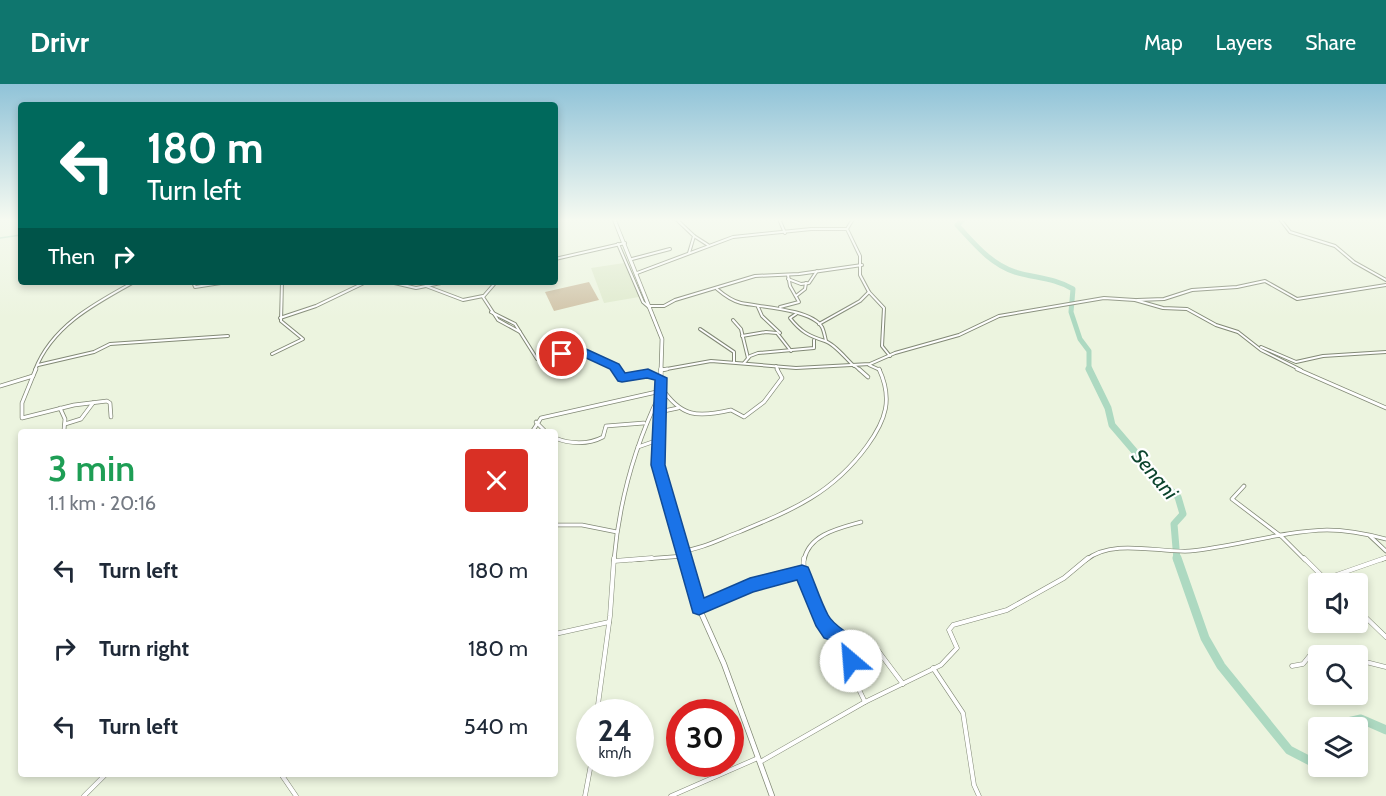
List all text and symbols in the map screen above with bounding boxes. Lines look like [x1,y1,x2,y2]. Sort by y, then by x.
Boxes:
text: Drivr [30,25,89,59]
text: Map [1144,30,1183,55]
text: Layers [1216,30,1272,55]
text: Share [1305,30,1356,55]
text: 180 m [147,122,263,174]
icon: left [48,126,126,204]
text: Turn left [147,174,241,207]
icon: right [107,240,140,273]
text: Then [48,243,95,270]
pin [536,328,587,379]
icon: arrive [545,337,578,370]
water label: Senani [1127,444,1184,505]
text: 3 min [48,446,135,490]
button: close [465,449,528,512]
text: 1.1 km · 20:16 [48,491,156,515]
icon: left [48,554,81,587]
text: Turn left [99,557,178,584]
text: 180 m [468,557,528,584]
map controls [1308,573,1368,777]
button: sound [1308,573,1368,633]
position arrow [819,629,883,693]
icon: right [48,632,81,665]
text: Turn right [99,635,189,662]
text: 180 m [468,635,528,662]
button: search [1308,645,1368,705]
speed limit sign: 30 [666,699,744,777]
icon: left [48,710,81,743]
text: 24 [598,712,632,749]
text: Turn left [99,713,178,740]
text: 540 m [464,713,528,740]
button: layers [1308,717,1368,777]
text: km/h [599,744,631,762]

